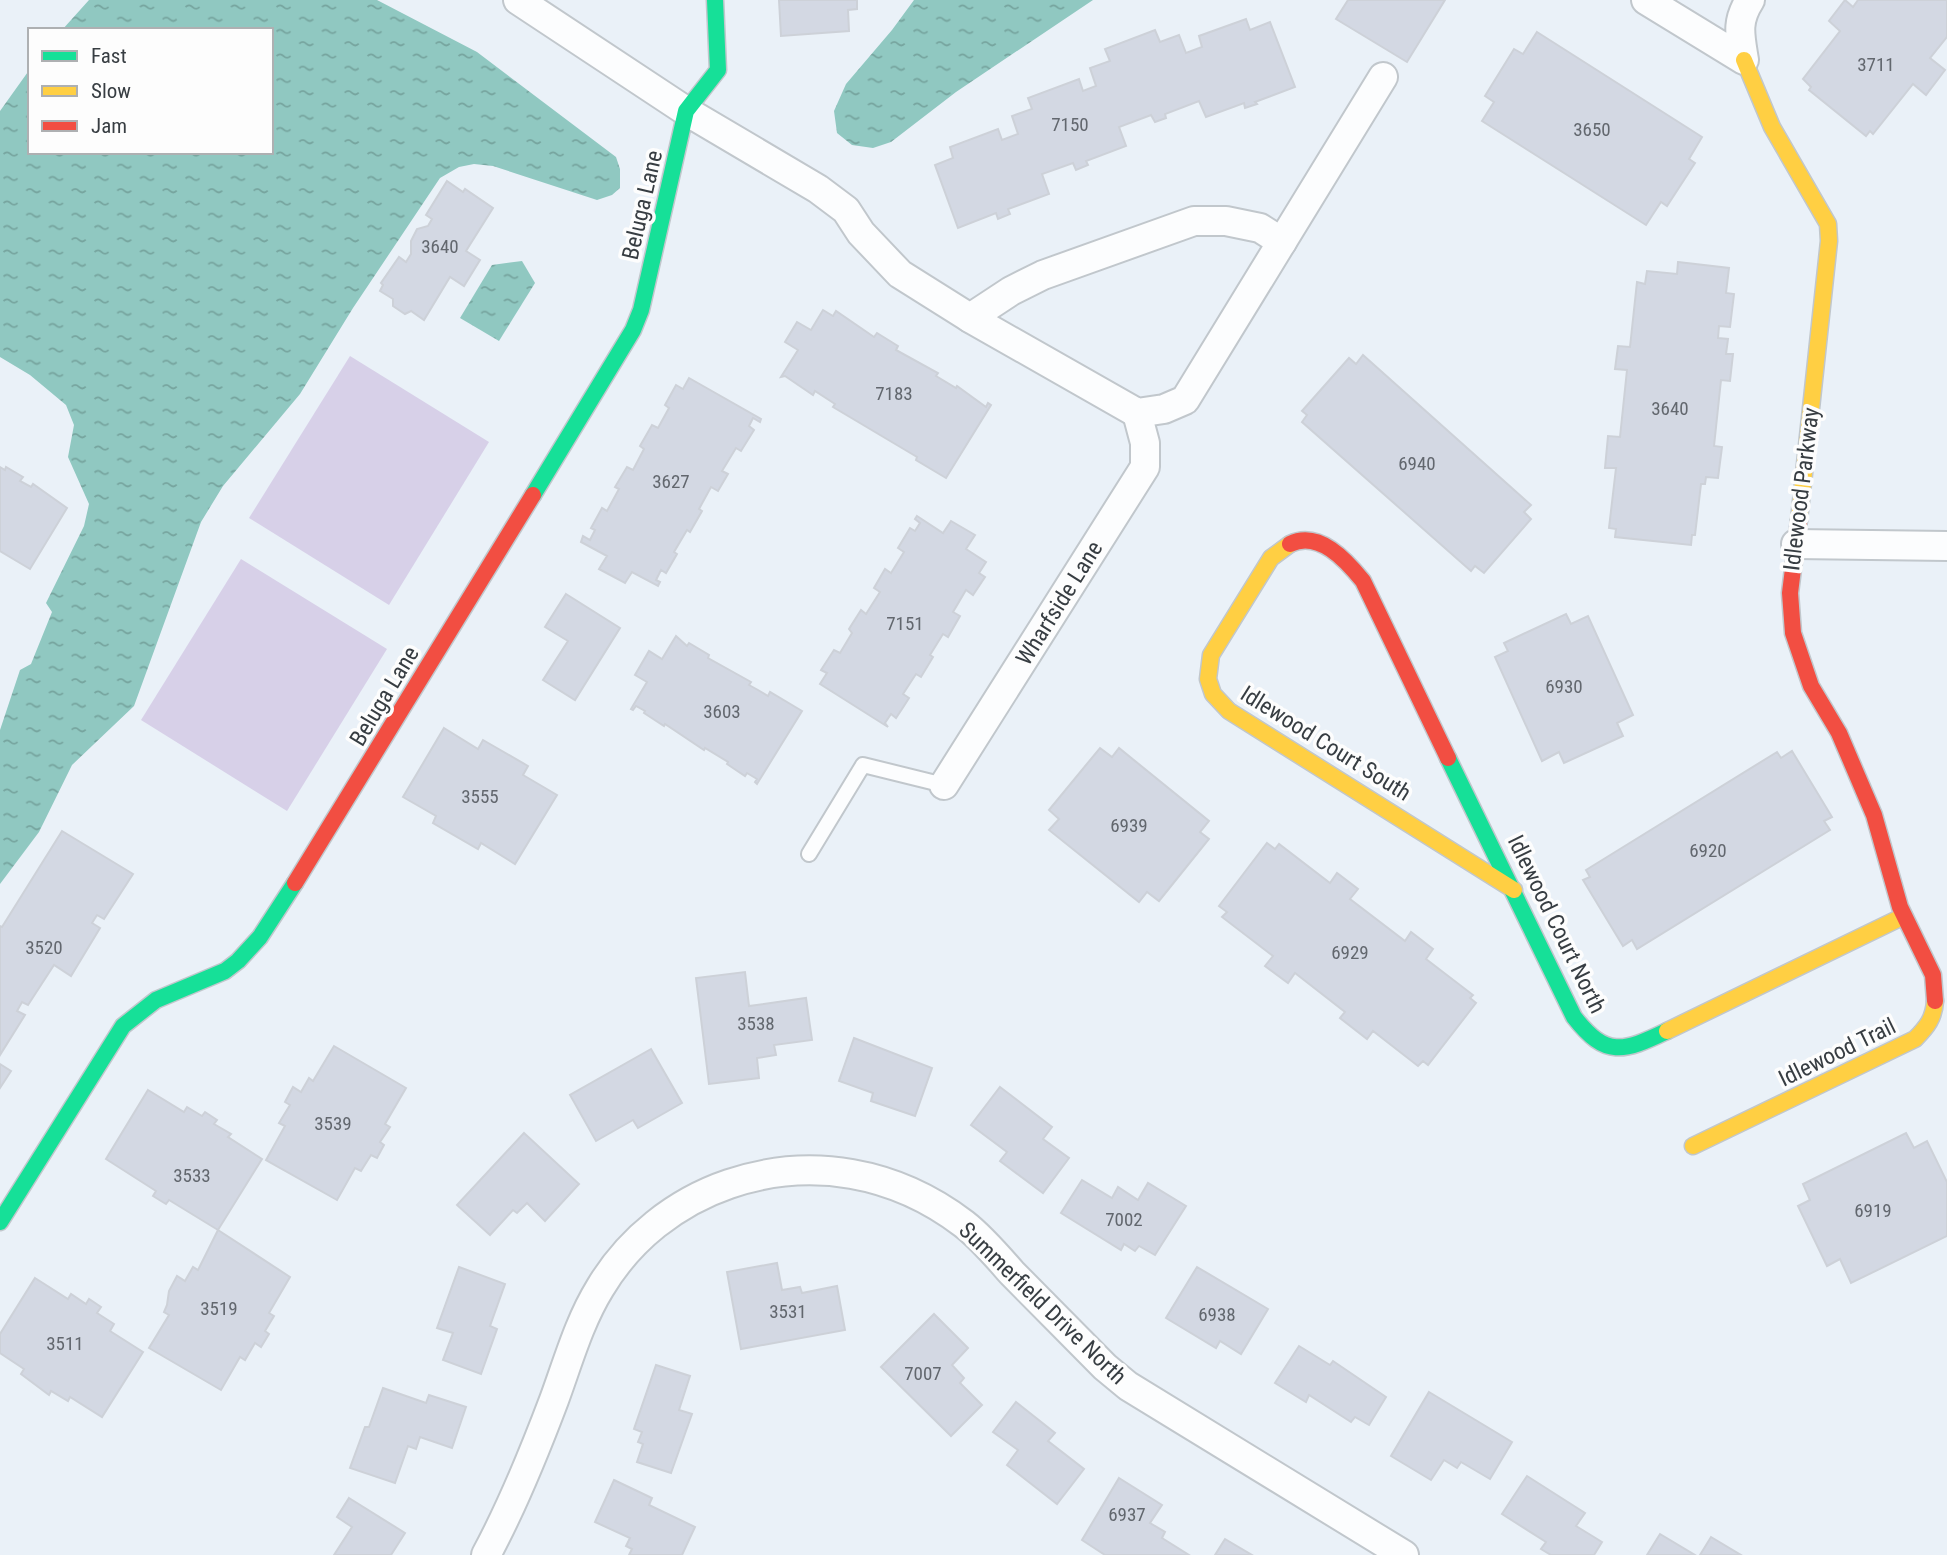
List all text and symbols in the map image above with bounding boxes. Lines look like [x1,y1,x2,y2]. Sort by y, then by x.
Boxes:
legend [28,28,273,154]
text: Fast [91,44,127,68]
house number: 3711 [1857,53,1895,76]
text: Slow [91,79,131,103]
house number: 7150 [1051,113,1089,136]
text: Jam [91,114,127,138]
house number: 3650 [1573,118,1611,141]
street label: Beluga Lane [617,148,668,262]
house number: 3640 [421,235,459,258]
house number: 7183 [875,382,913,405]
house number: 3640 [1651,397,1689,420]
street label: Idlewood Parkway [1778,405,1825,572]
house number: 6940 [1398,452,1436,475]
house number: 3627 [652,470,690,493]
street label: Wharfside Lane [1011,536,1108,670]
house number: 7151 [886,612,924,635]
street label: Beluga Lane [344,642,425,751]
house number: 6930 [1545,675,1583,698]
street label: Idlewood Court South [1236,680,1416,807]
house number: 3603 [703,700,741,723]
house number: 3555 [461,785,499,808]
house number: 6939 [1110,814,1148,837]
street label: Idlewood Court North [1502,831,1611,1018]
house number: 6920 [1689,839,1727,862]
house number: 3520 [25,936,63,959]
house number: 6929 [1331,941,1369,964]
house number: 3538 [737,1012,775,1035]
street label: Idlewood Trail [1774,1013,1900,1092]
house number: 3539 [314,1112,352,1135]
house number: 3533 [173,1164,211,1187]
house number: 6919 [1854,1199,1892,1222]
house number: 7002 [1105,1208,1143,1231]
street label: Summerfield Drive North [953,1217,1132,1390]
house number: 3519 [200,1297,238,1320]
house number: 3531 [769,1300,807,1323]
house number: 6938 [1198,1303,1236,1326]
house number: 3511 [46,1332,84,1355]
house number: 7007 [904,1362,942,1385]
house number: 6937 [1108,1503,1146,1526]

